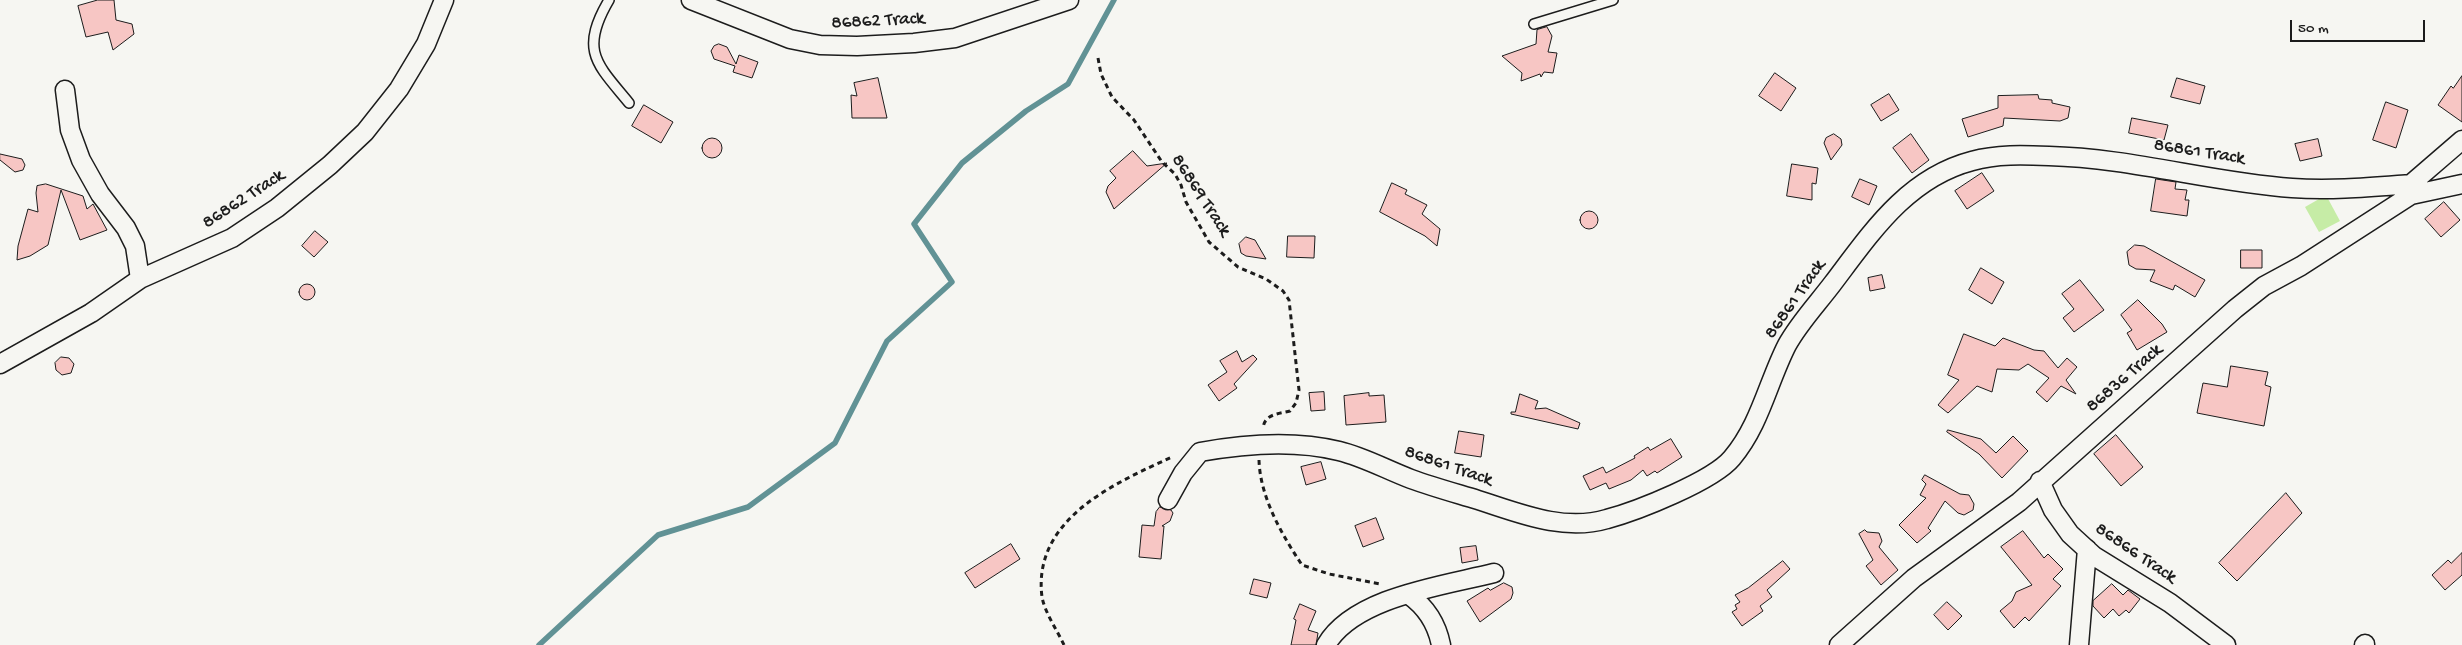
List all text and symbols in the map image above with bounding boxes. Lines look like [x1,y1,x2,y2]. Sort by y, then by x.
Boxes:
street label: 86862 Track [831,8,925,36]
scale bar [2292,10,2427,42]
text: 50 m [2298,20,2329,38]
street label: 86861 Track [2152,135,2246,171]
street label: 86869 Track [1165,151,1235,241]
street label: 86862 Track [199,165,289,235]
street label: 86861 Track [1760,256,1832,344]
street label: 86836 Track [2082,340,2168,418]
street label: 86861 Track [1401,441,1495,493]
street label: 86866 Track [2090,518,2180,590]

